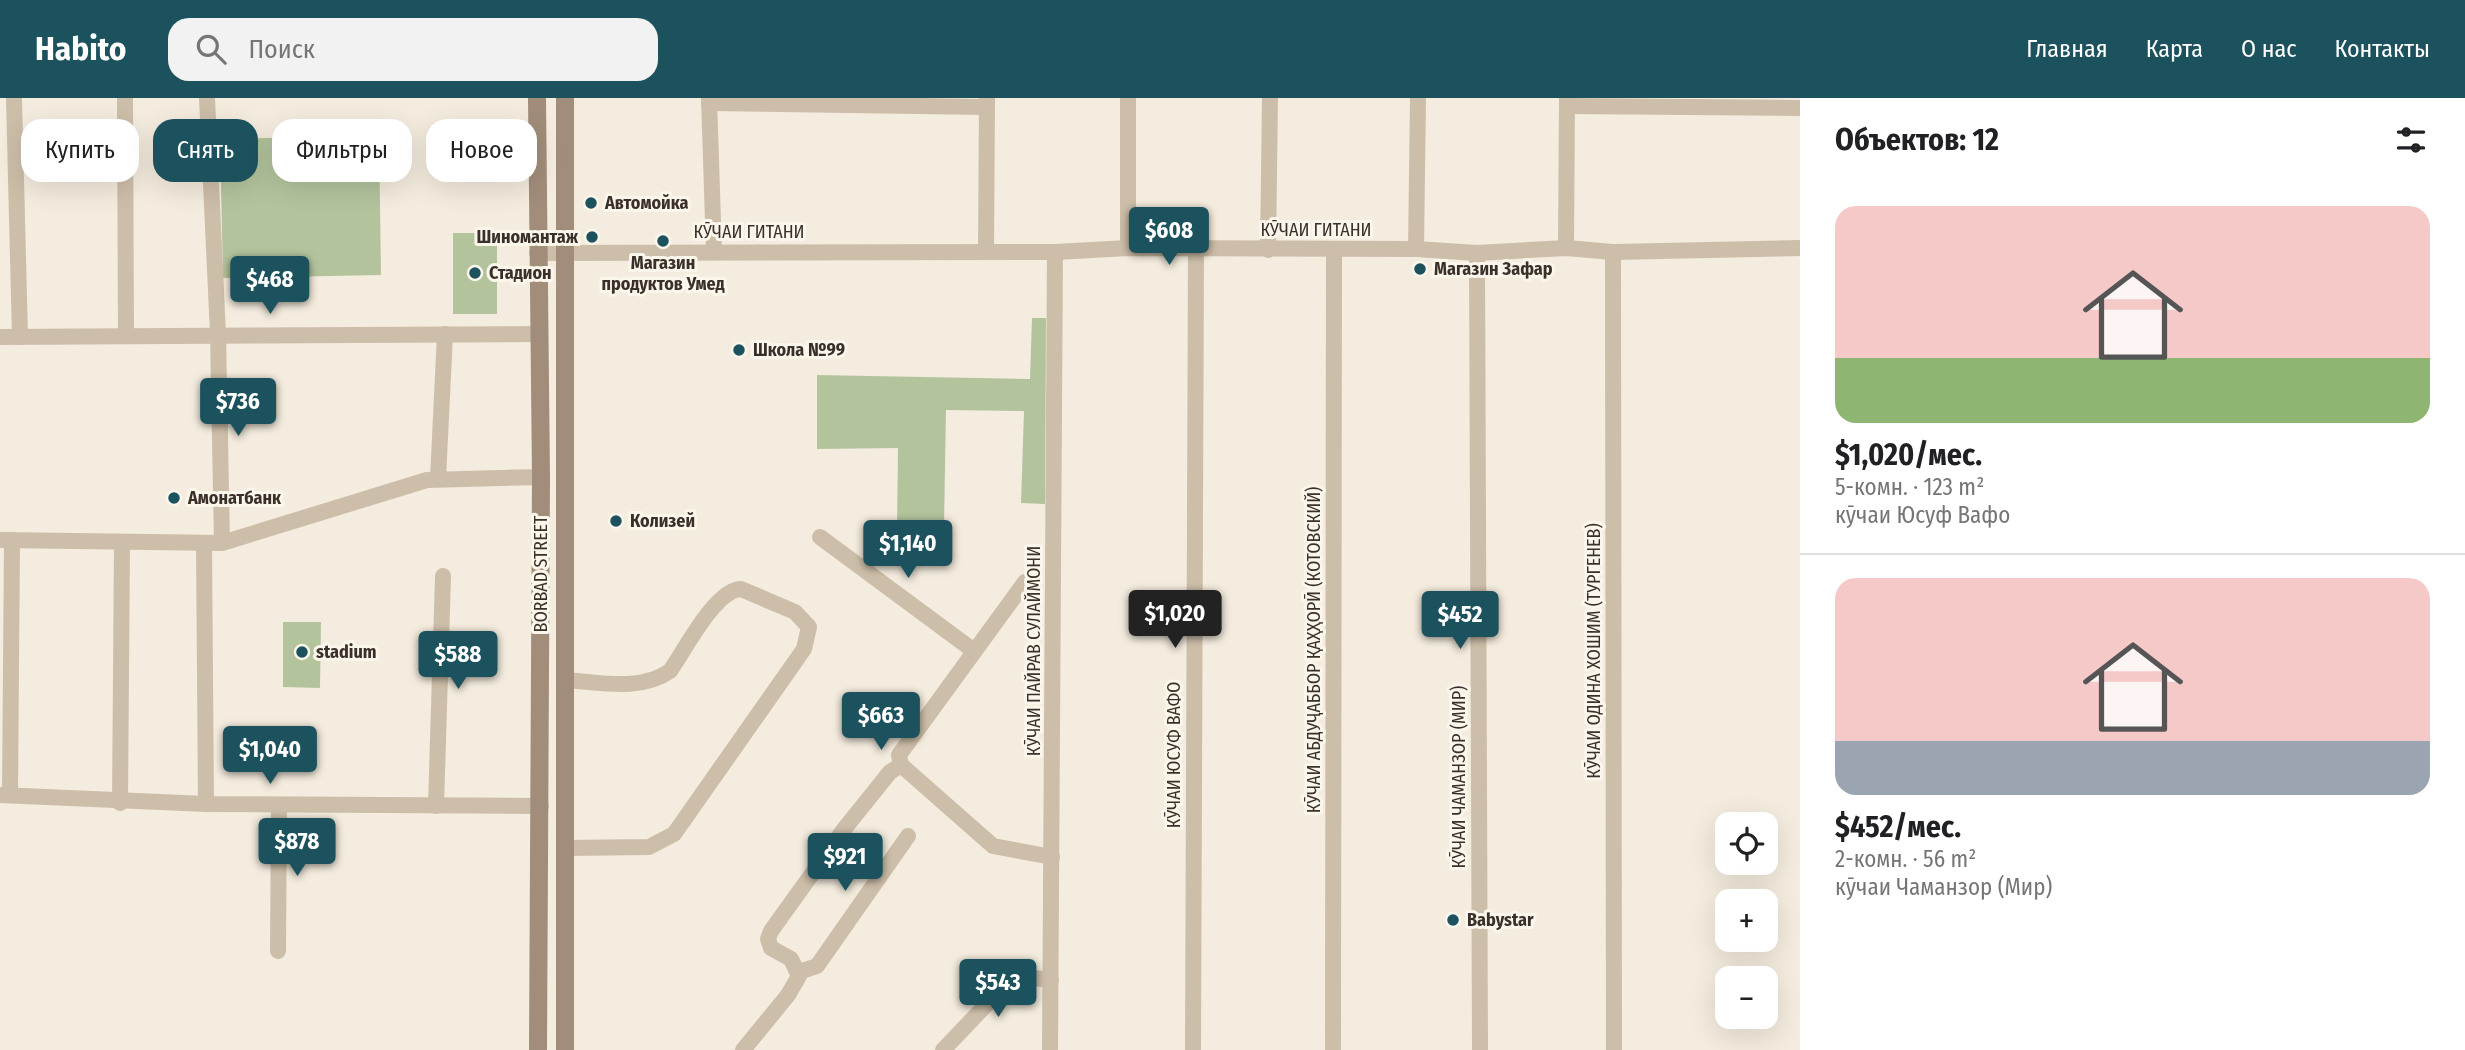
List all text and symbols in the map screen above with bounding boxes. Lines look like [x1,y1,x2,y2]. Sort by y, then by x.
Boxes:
search box [168,18,658,81]
text: Habito [35,29,126,69]
icon: search [192,30,230,68]
text: Поиск [248,34,315,65]
text: Главная [2026,35,2108,63]
text: Карта [2146,35,2203,63]
text: О нас [2241,35,2296,63]
text: Контакты [2334,35,2430,63]
chip: Купить [21,119,139,182]
chip: Снять [153,119,258,182]
chip: Фильтры [272,119,412,182]
chip: Новое [426,119,537,182]
icon: filters [2392,121,2430,159]
text: Объектов: 12 [1835,122,1999,158]
place label: Автомойка [604,192,688,214]
marker: Автомойка [583,195,599,211]
pin: $608 [1128,208,1210,267]
text: $608 [1145,216,1193,244]
street label: КӮЧАИ ГИТАНИ [1260,219,1372,241]
street label: КӮЧАИ ГИТАНИ [693,221,805,243]
place label: Шиномантаж [476,226,579,248]
marker: Шиномантаж [584,229,600,245]
marker: Магазин продуктов Умед [655,233,671,249]
place label: Магазин продуктов Умед [601,252,725,295]
icon: home [2070,252,2196,378]
pin: $468 [229,256,311,316]
place label: Магазин Зафар [1434,258,1553,280]
marker: Магазин Зафар [1412,261,1428,277]
place label: Стадион [489,262,552,284]
text: $468 [246,265,294,293]
marker: Стадион [467,265,483,281]
place label: Школа №99 [753,339,845,361]
marker: Школа №99 [731,342,747,358]
pin: $736 [197,378,279,438]
text: $736 [216,387,260,415]
text: $1,020/мес. [1835,437,1982,473]
text: 5-комн. · 123 m² [1835,473,1984,501]
place label: Амонатбанк [187,487,282,509]
street label: КӮЧАИ АБДУҶАББОР ҚАҲҲОРӢ (КОТОВСКИЙ) [1303,487,1325,813]
marker: Амонатбанк [166,490,182,506]
text: кӯчаи Юсуф Вафо [1835,501,2010,529]
place label: Колизей [630,510,695,532]
marker: Колизей [608,513,624,529]
street label: BORBAD STREET [530,515,552,632]
pin: $1,140 [851,520,965,580]
street label: КӮЧАИ ОДИНА ХОШИМ (ТУРГЕНЕВ) [1583,523,1605,779]
text: $1,140 [879,529,937,557]
street label: КӮЧАИ ПАЙРАВ СУЛАЙМОНИ [1023,546,1045,756]
pin: $1,020 [1118,590,1232,650]
pin: $452 [1419,592,1501,651]
text: $1,020 [1145,599,1205,627]
text: $452 [1438,600,1482,628]
icon: home [2070,624,2196,750]
pin: $588 [417,632,499,691]
text: $588 [434,640,482,668]
place label: stadium [316,641,377,663]
marker: stadium [294,644,310,660]
street label: КӮЧАИ ЮСУФ ВАФО [1163,682,1185,828]
street label: КӮЧАИ ЧАМАНЗОР (МИР) [1448,686,1470,868]
pin: $663 [840,692,922,752]
text: $663 [858,701,904,729]
pin: $1,040 [213,726,327,786]
text: $1,040 [239,735,301,763]
text: $452/мес. [1835,809,1961,845]
map controls [1715,812,1778,1029]
button: locate [1715,812,1778,875]
pin: $878 [256,818,338,878]
text: $878 [275,827,319,855]
pin: $921 [804,834,886,893]
text: $921 [824,842,866,870]
text: 2-комн. · 56 m² [1835,845,1976,873]
text: кӯчаи Чаманзор (Мир) [1835,873,2052,901]
button: + [1715,889,1778,952]
place label: Babystar [1467,909,1534,931]
marker: Babystar [1445,912,1461,928]
pin: $543 [957,960,1039,1019]
button: − [1715,966,1778,1029]
text: $543 [975,968,1021,996]

